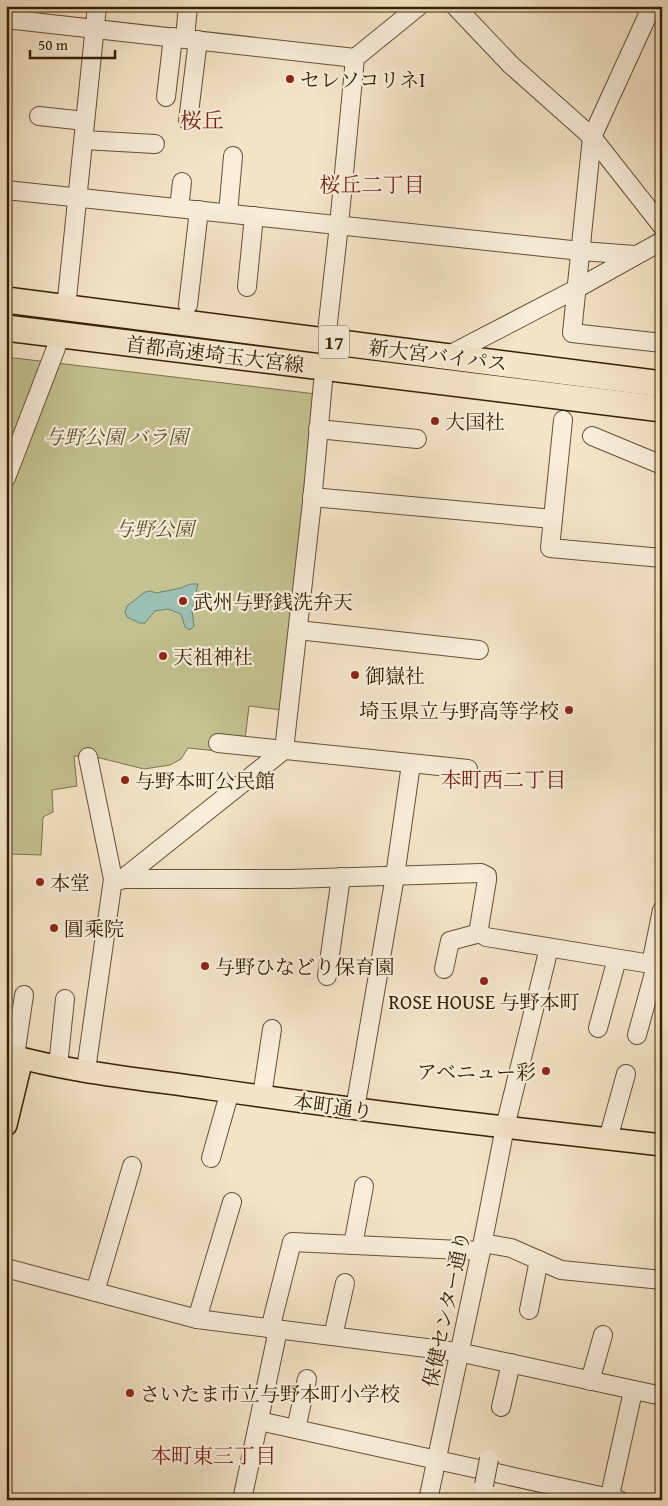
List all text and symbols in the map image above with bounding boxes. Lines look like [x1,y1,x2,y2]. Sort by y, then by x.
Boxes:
scale bar [30,28,115,60]
text: 50 m [38,34,69,55]
place label: セレソコリネⅠ [300,65,425,94]
marker: セレソコリネⅠ [284,73,296,85]
district label: 桜丘 [180,104,224,136]
district label: 桜丘二丁目 [320,169,425,200]
road number: 17 [319,326,349,358]
street label: 首都高速埼玉大宮線 [124,329,306,379]
street label: 新大宮バイパス [367,332,509,378]
place label: 大国社 [445,407,505,436]
marker: 大国社 [429,415,441,427]
park label: 与野公園 バラ園 [44,422,191,451]
park label: 与野公園 [114,514,197,543]
place label: 武州与野銭洗弁天 [193,587,353,616]
marker: 武州与野銭洗弁天 [177,595,189,607]
place label: 天祖神社 [173,642,253,671]
marker: 天祖神社 [157,650,169,662]
place label: 御嶽社 [365,661,425,690]
marker: 御嶽社 [349,669,361,681]
place label: 埼玉県立与野高等学校 [359,696,559,725]
marker: 埼玉県立与野高等学校 [563,704,575,716]
district label: 本町西二丁目 [440,764,566,795]
place label: 与野本町公民館 [135,766,275,795]
marker: 与野本町公民館 [119,774,131,786]
place label: 本堂 [50,868,90,897]
marker: 本堂 [34,876,46,888]
place label: 圓乘院 [64,914,124,943]
marker: 圓乘院 [48,922,60,934]
place label: 与野ひなどり保育園 [215,952,395,981]
marker: 与野ひなどり保育園 [199,960,211,972]
marker: ROSE HOUSE 与野本町 [478,975,490,987]
place label: ROSE HOUSE 与野本町 [389,987,579,1016]
place label: アベニュー彩 [417,1057,536,1086]
marker: アベニュー彩 [540,1065,552,1077]
street label: 本町通り [291,1086,375,1126]
street label: 保健センター通り [415,1228,477,1390]
place label: さいたま市立与野本町小学校 [140,1379,400,1408]
marker: さいたま市立与野本町小学校 [124,1387,136,1399]
district label: 本町東三丁目 [150,1440,276,1471]

